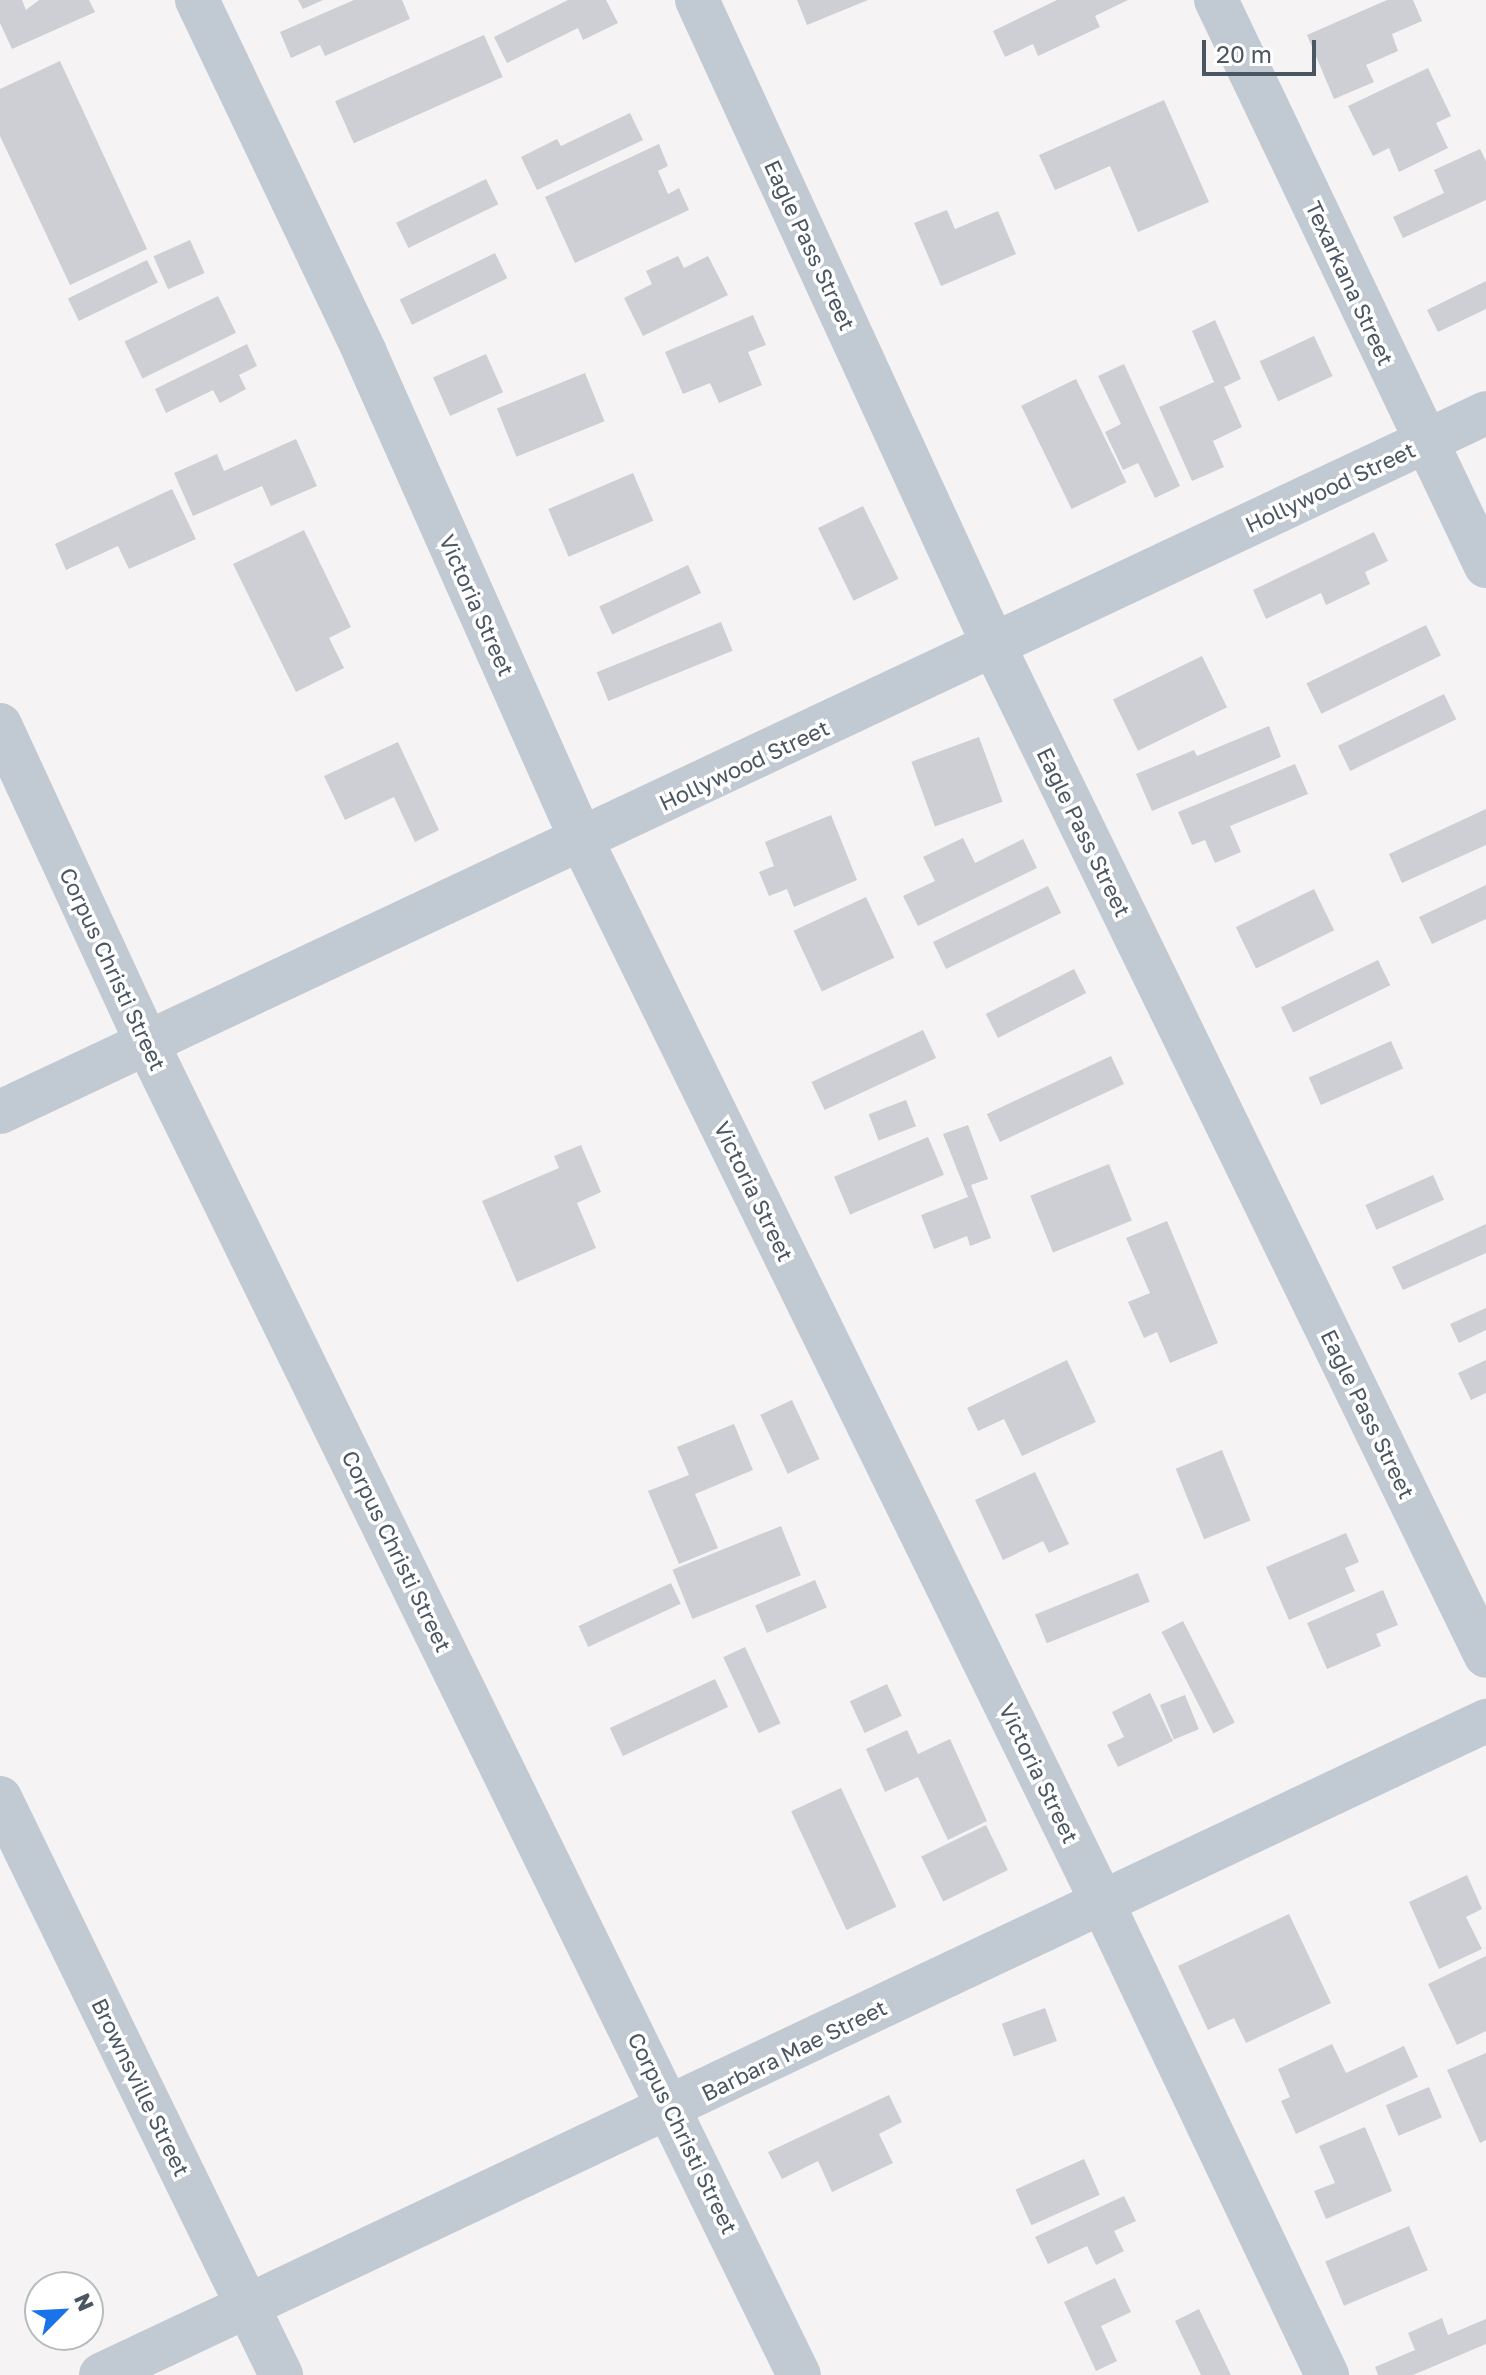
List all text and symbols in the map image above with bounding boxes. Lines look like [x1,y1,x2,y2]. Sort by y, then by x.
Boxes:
scale bar [1206,24,1320,74]
text: 20 m [1216,39,1272,68]
street label: Eagle Pass Street [759,156,861,334]
street label: Texarkana Street [1300,197,1400,369]
street label: Hollywood Street [1241,436,1419,538]
street label: Victoria Street [434,530,520,680]
street label: Hollywood Street [655,714,833,816]
street label: Eagle Pass Street [1032,743,1136,921]
street label: Corpus Christi Street [54,863,172,1075]
street label: Victoria Street [709,1117,799,1265]
street label: Eagle Pass Street [1316,1325,1420,1503]
street label: Corpus Christi Street [337,1446,457,1656]
street label: Victoria Street [994,1699,1084,1847]
street label: Brownsville Street [86,1994,196,2180]
street label: Barbara Mae Street [697,1994,891,2106]
street label: Corpus Christi Street [623,2028,743,2238]
north arrow [24,2271,104,2351]
text: N [69,2289,100,2315]

